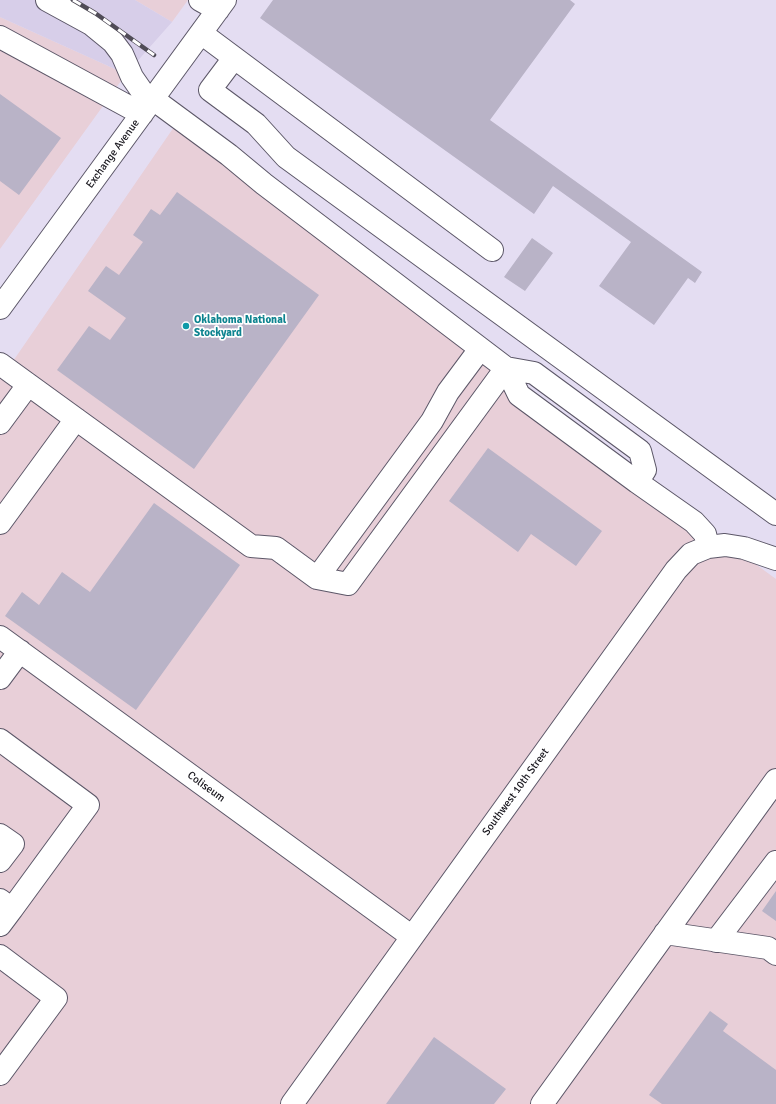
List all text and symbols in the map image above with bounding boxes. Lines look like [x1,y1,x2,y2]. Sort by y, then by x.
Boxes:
street label: Exchange Avenue [84,117,142,191]
place label: Oklahoma National Stockyard [194,313,286,339]
marker: Oklahoma National Stockyard [181,321,191,331]
street label: Southwest 10th Street [480,746,552,838]
street label: Coliseum [185,769,227,805]

